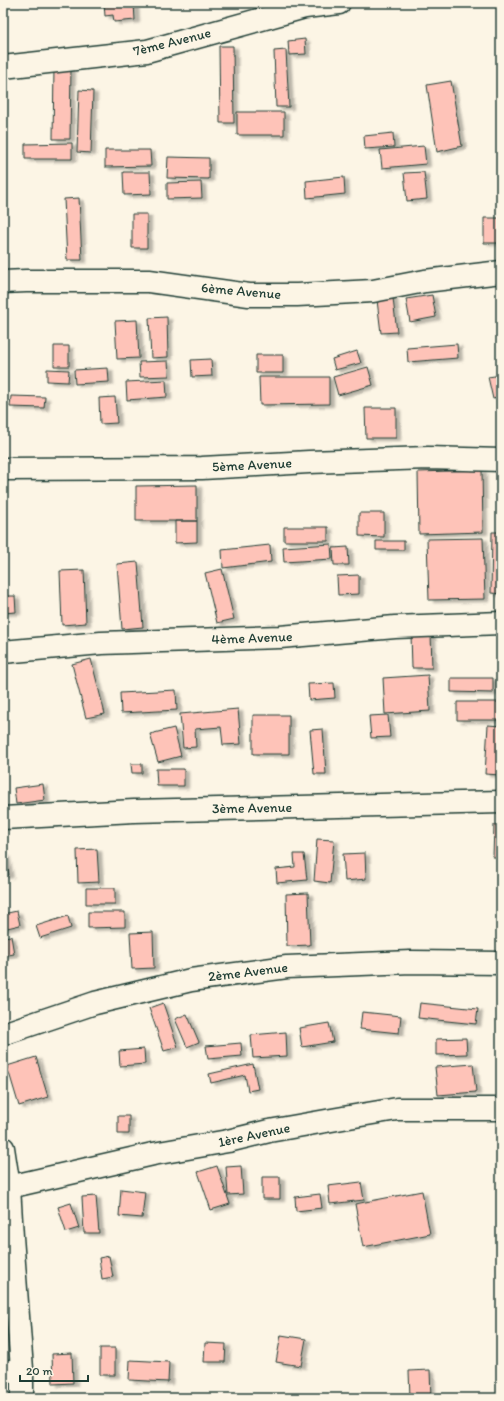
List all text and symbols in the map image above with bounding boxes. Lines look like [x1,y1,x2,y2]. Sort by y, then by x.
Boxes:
street label: 7ème Avenue [131,24,213,60]
street label: 6ème Avenue [200,279,282,303]
street label: 5ème Avenue [212,454,293,476]
street label: 4ème Avenue [211,628,293,648]
street label: 3ème Avenue [212,799,293,817]
street label: 2ème Avenue [207,959,289,985]
street label: 1ère Avenue [216,1119,292,1151]
scale bar [20,1357,88,1383]
text: 20 m [26,1364,53,1378]

